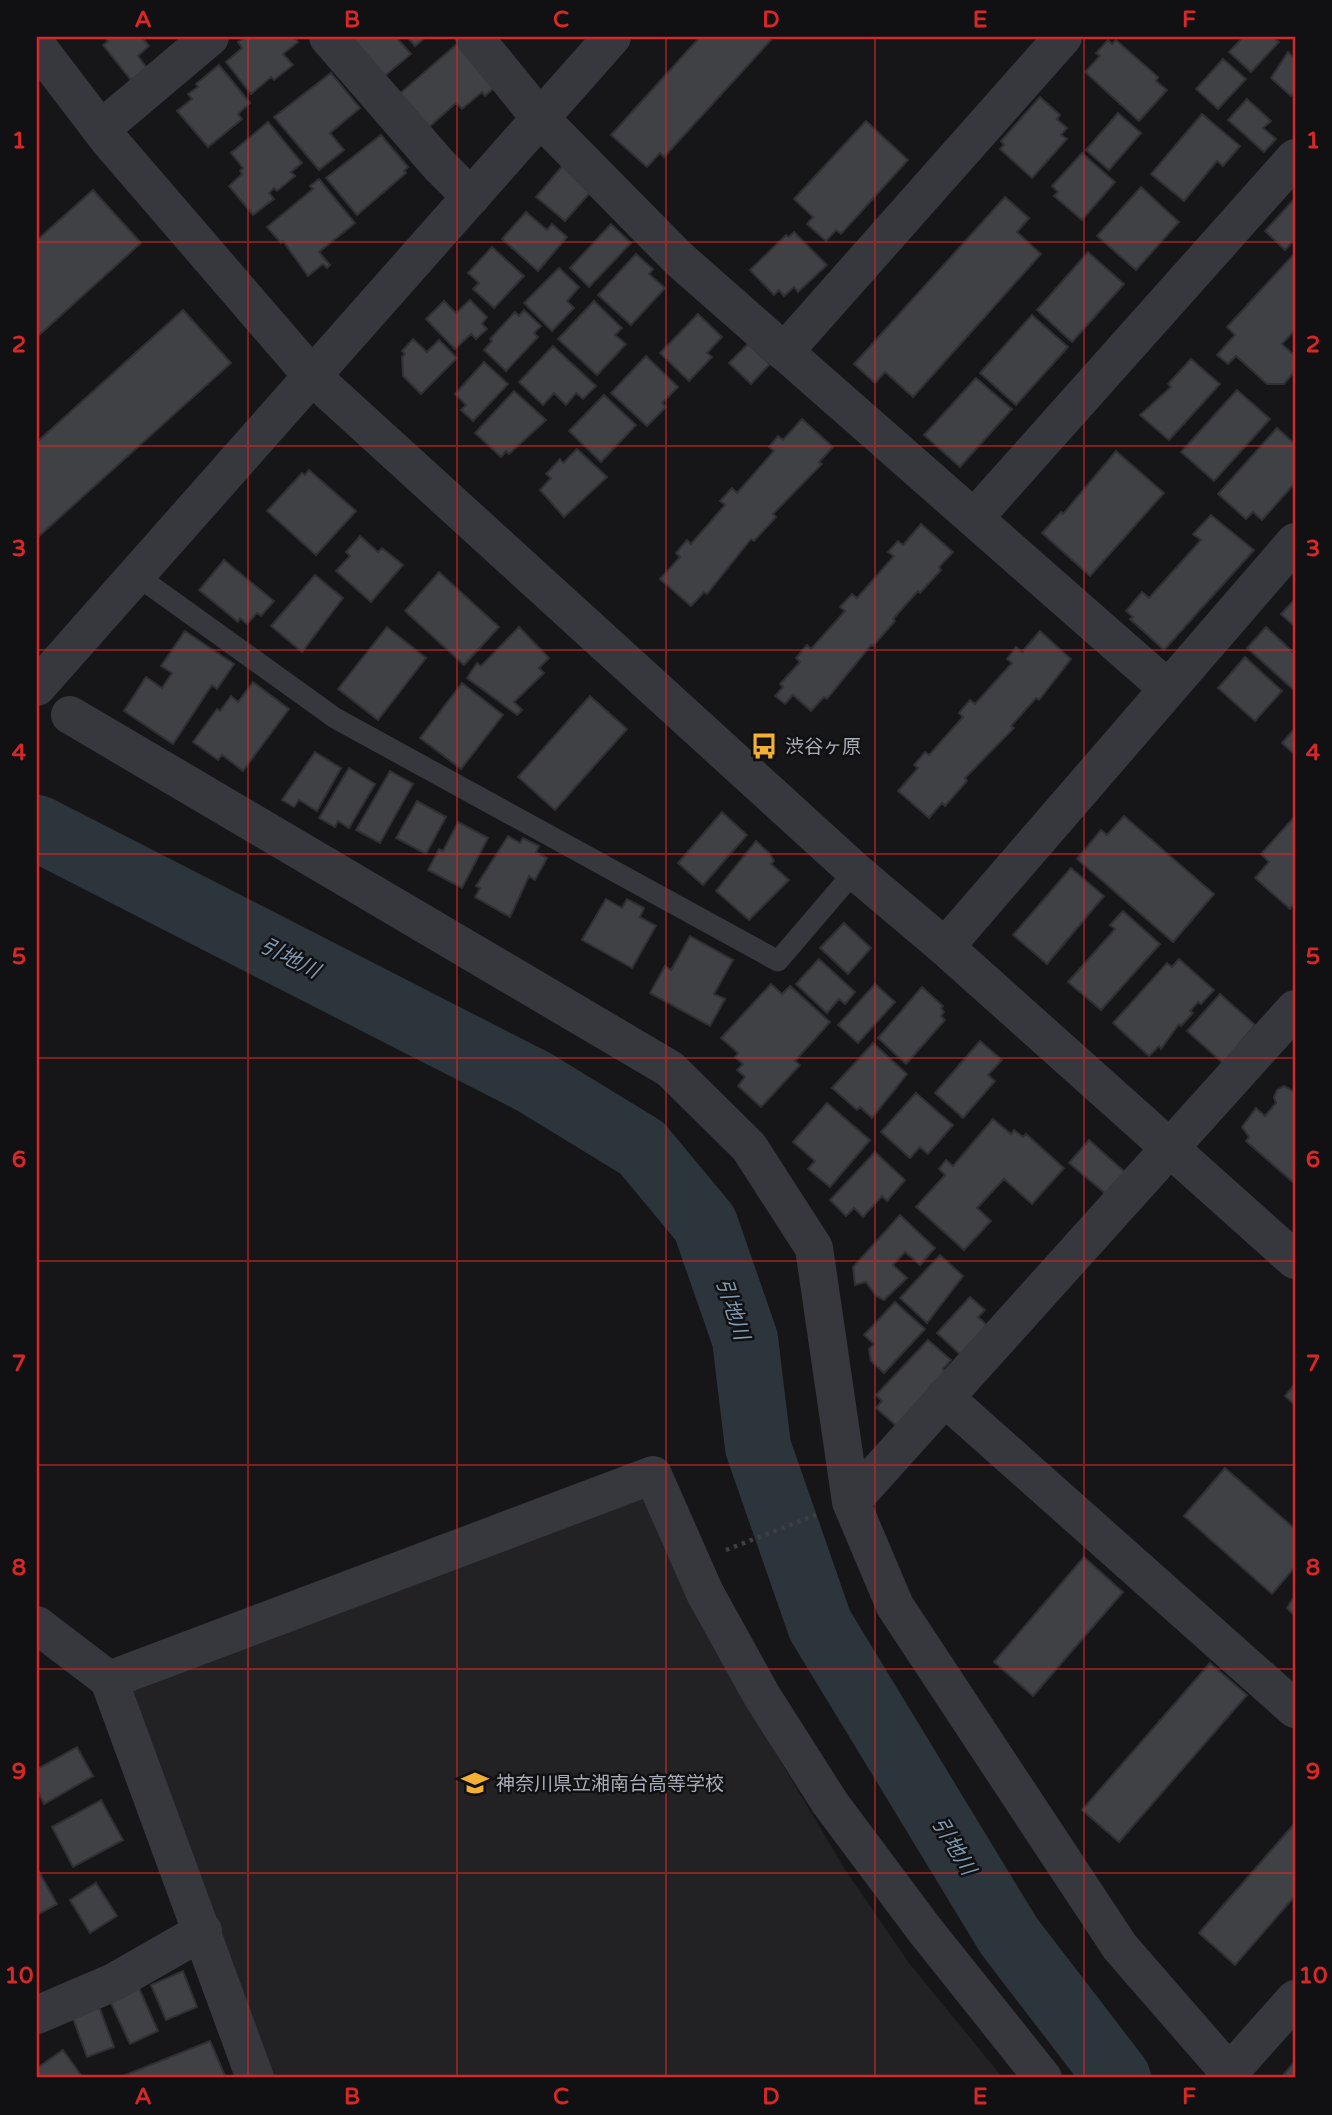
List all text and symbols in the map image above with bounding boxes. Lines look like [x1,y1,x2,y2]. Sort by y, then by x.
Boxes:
text: A [134,6,152,34]
text: B [344,6,360,34]
text: C [553,6,569,34]
text: D [762,6,780,34]
text: E [973,6,987,34]
text: F [1182,6,1196,34]
text: 1 [12,127,26,155]
text: 1 [1306,127,1320,155]
text: 2 [12,331,26,359]
text: 2 [1306,331,1320,359]
text: 3 [12,535,26,563]
text: 3 [1306,535,1320,563]
bus stop icon: 渋谷ヶ原 [749,731,779,761]
place label: 渋谷ヶ原 [785,736,861,758]
text: 4 [12,739,27,767]
text: 4 [1306,739,1321,767]
water label: 引地川 [256,933,325,985]
text: 5 [12,943,26,971]
text: 5 [1306,943,1320,971]
text: 6 [12,1146,26,1174]
text: 6 [1306,1146,1320,1174]
water label: 引地川 [711,1275,755,1345]
text: 7 [12,1350,26,1378]
text: 7 [1306,1350,1320,1378]
text: 8 [12,1554,26,1582]
text: 8 [1306,1554,1320,1582]
text: 9 [12,1758,26,1786]
text: 9 [1306,1758,1320,1786]
school or university icon: 神奈川県立湘南台高等学校 [460,1768,490,1798]
place label: 神奈川県立湘南台高等学校 [496,1773,724,1795]
water label: 引地川 [927,1813,982,1881]
text: 10 [5,1962,33,1990]
text: 10 [1299,1962,1327,1990]
text: A [134,2083,152,2111]
text: B [344,2083,360,2111]
text: C [553,2083,569,2111]
text: D [762,2083,780,2111]
text: E [973,2083,987,2111]
text: F [1182,2083,1196,2111]

